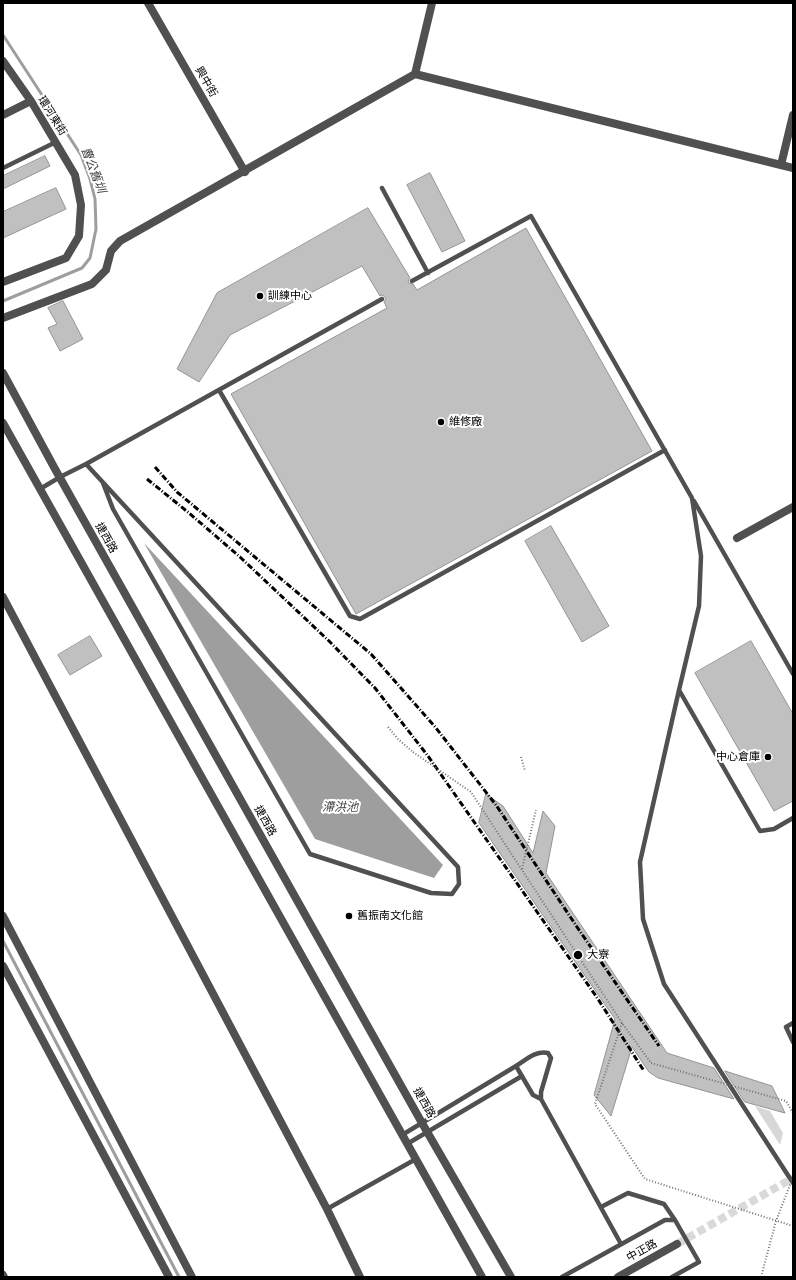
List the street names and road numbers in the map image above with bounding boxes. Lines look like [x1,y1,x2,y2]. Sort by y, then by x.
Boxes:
street label: 興中街 [192,64,220,100]
street label: 環河東街 [35,94,69,138]
street label: 捷西路 [92,520,120,556]
street label: 捷西路 [251,803,279,839]
street label: 捷西路 [410,1085,438,1121]
street label: 中正路 [624,1237,660,1265]

